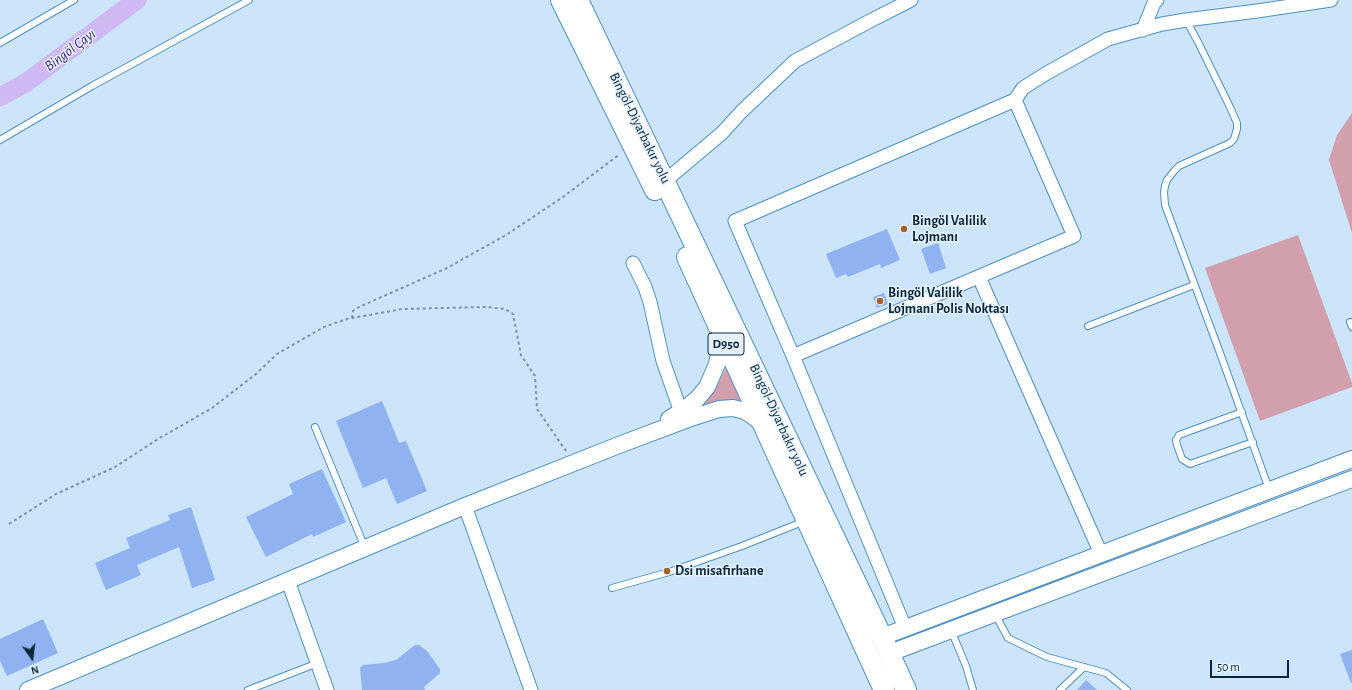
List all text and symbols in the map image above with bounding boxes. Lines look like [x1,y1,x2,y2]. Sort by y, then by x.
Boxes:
water label: Bingöl Çayı [41,25,99,75]
street label: Bingöl-Diyarbakır yolu [606,70,674,186]
place label: Bingöl Valilik Lojmanı [912,213,987,246]
marker: Bingöl Valilik Lojmanı [899,224,909,234]
place label: Bingöl Valilik Lojmanı Polis Noktası [888,285,1009,318]
marker: Bingöl Valilik Lojmanı Polis Noktası [875,296,885,306]
road number: D950 [708,333,744,355]
street label: Bingöl-Diyarbakır yolu [746,361,812,479]
place label: Dsi misafirhane [675,563,764,579]
marker: Dsi misafirhane [662,566,672,576]
north arrow [12,638,52,678]
scale bar [1212,652,1291,678]
text: 50 m [1217,661,1240,673]
text: N [30,664,40,676]

